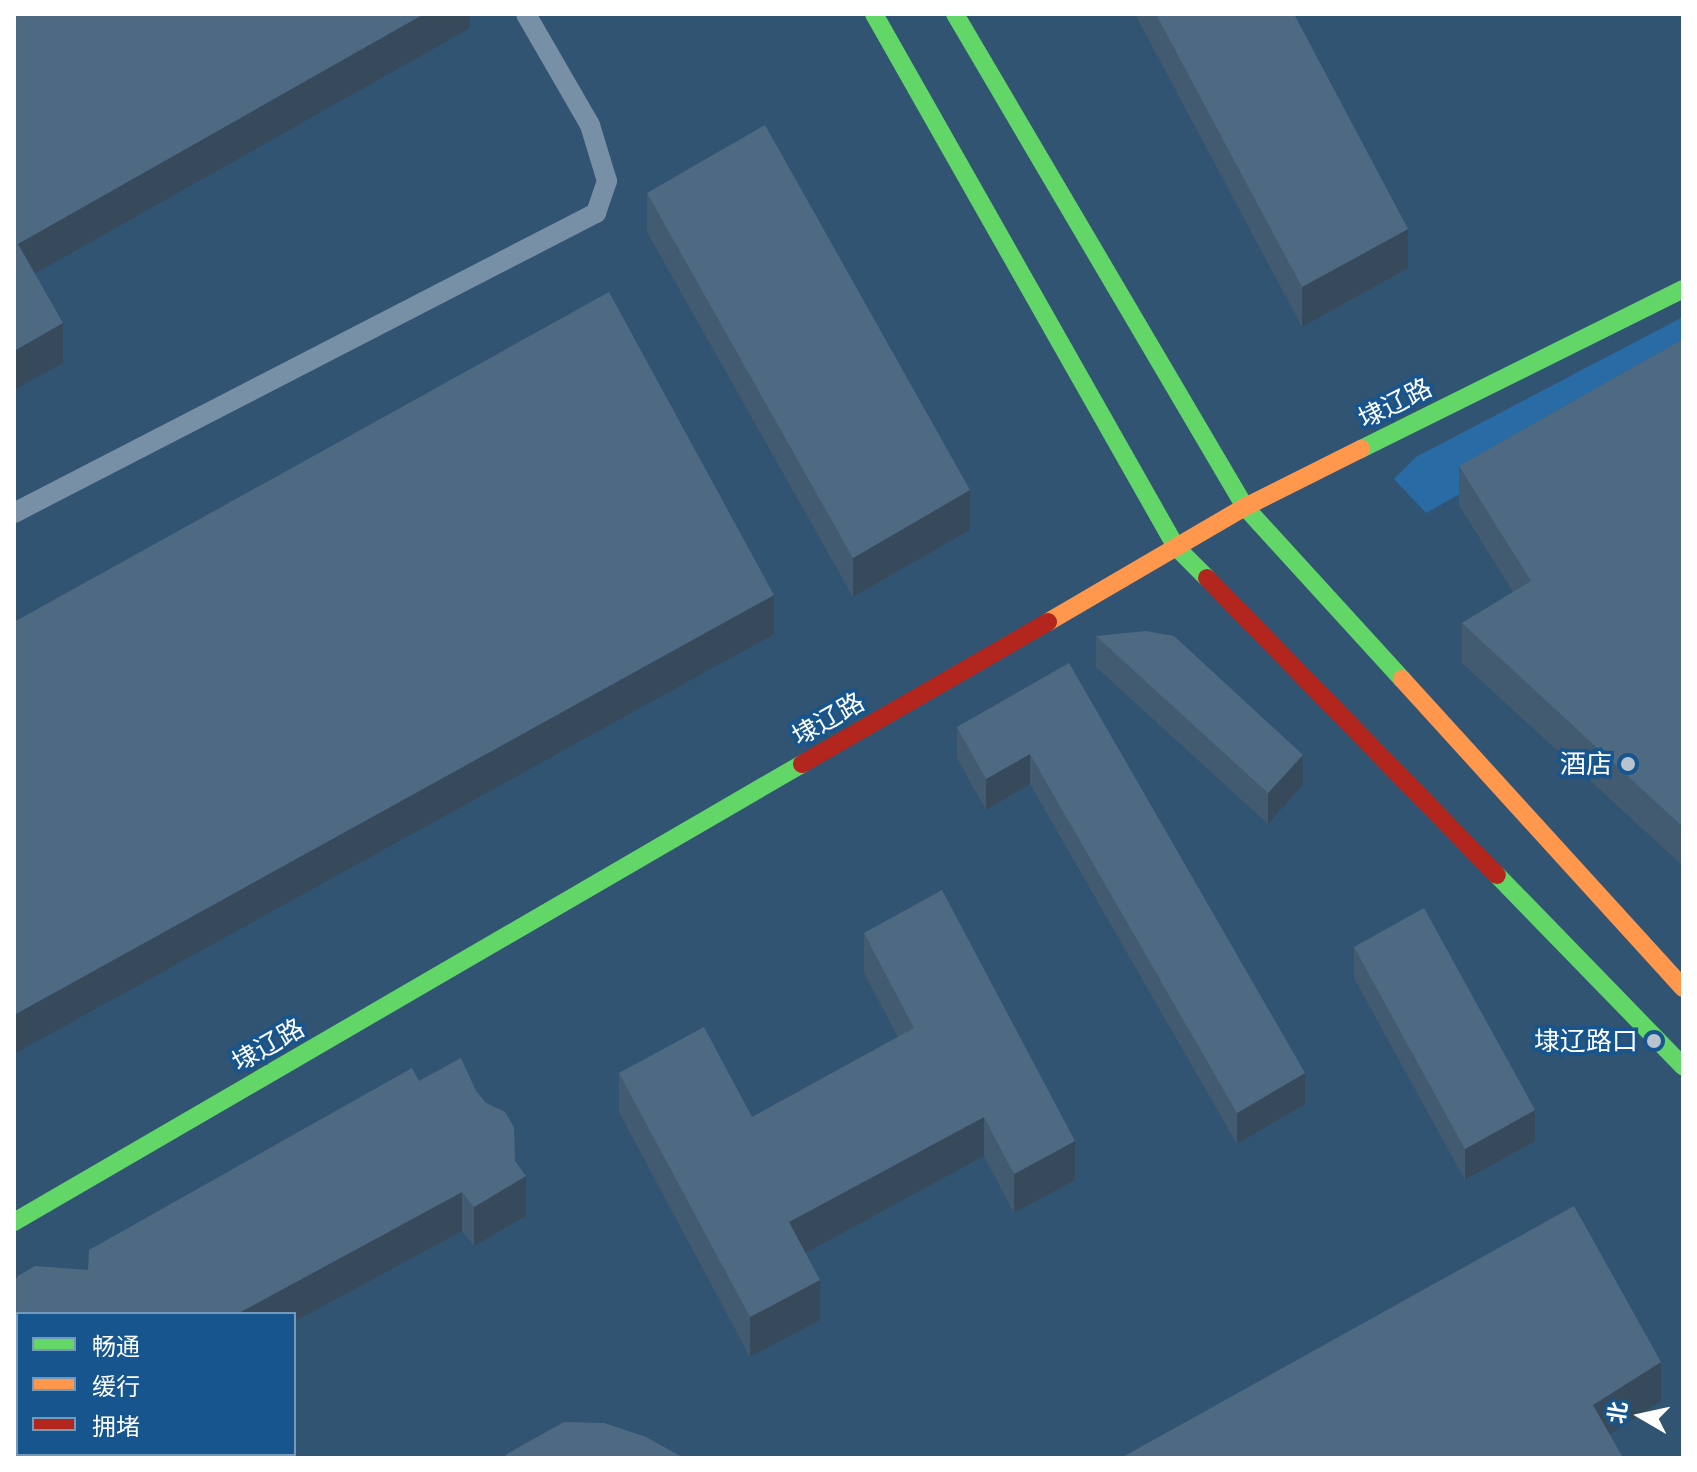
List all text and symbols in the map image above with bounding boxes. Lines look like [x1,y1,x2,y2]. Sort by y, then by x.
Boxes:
street label: 埭辽路 [1353,371,1437,435]
street label: 埭辽路 [786,686,870,752]
place label: 酒店 [1560,748,1612,780]
marker: 酒店 [1619,755,1637,773]
street label: 埭辽路 [226,1012,310,1078]
place label: 埭辽路口 [1534,1025,1638,1057]
marker: 埭辽路口 [1645,1032,1663,1050]
legend [16,1312,296,1456]
text: 畅通 [92,1332,140,1360]
text: 缓行 [92,1372,140,1400]
north arrow [1601,1376,1681,1456]
text: 北 [1603,1399,1632,1425]
text: 拥堵 [92,1412,140,1440]

